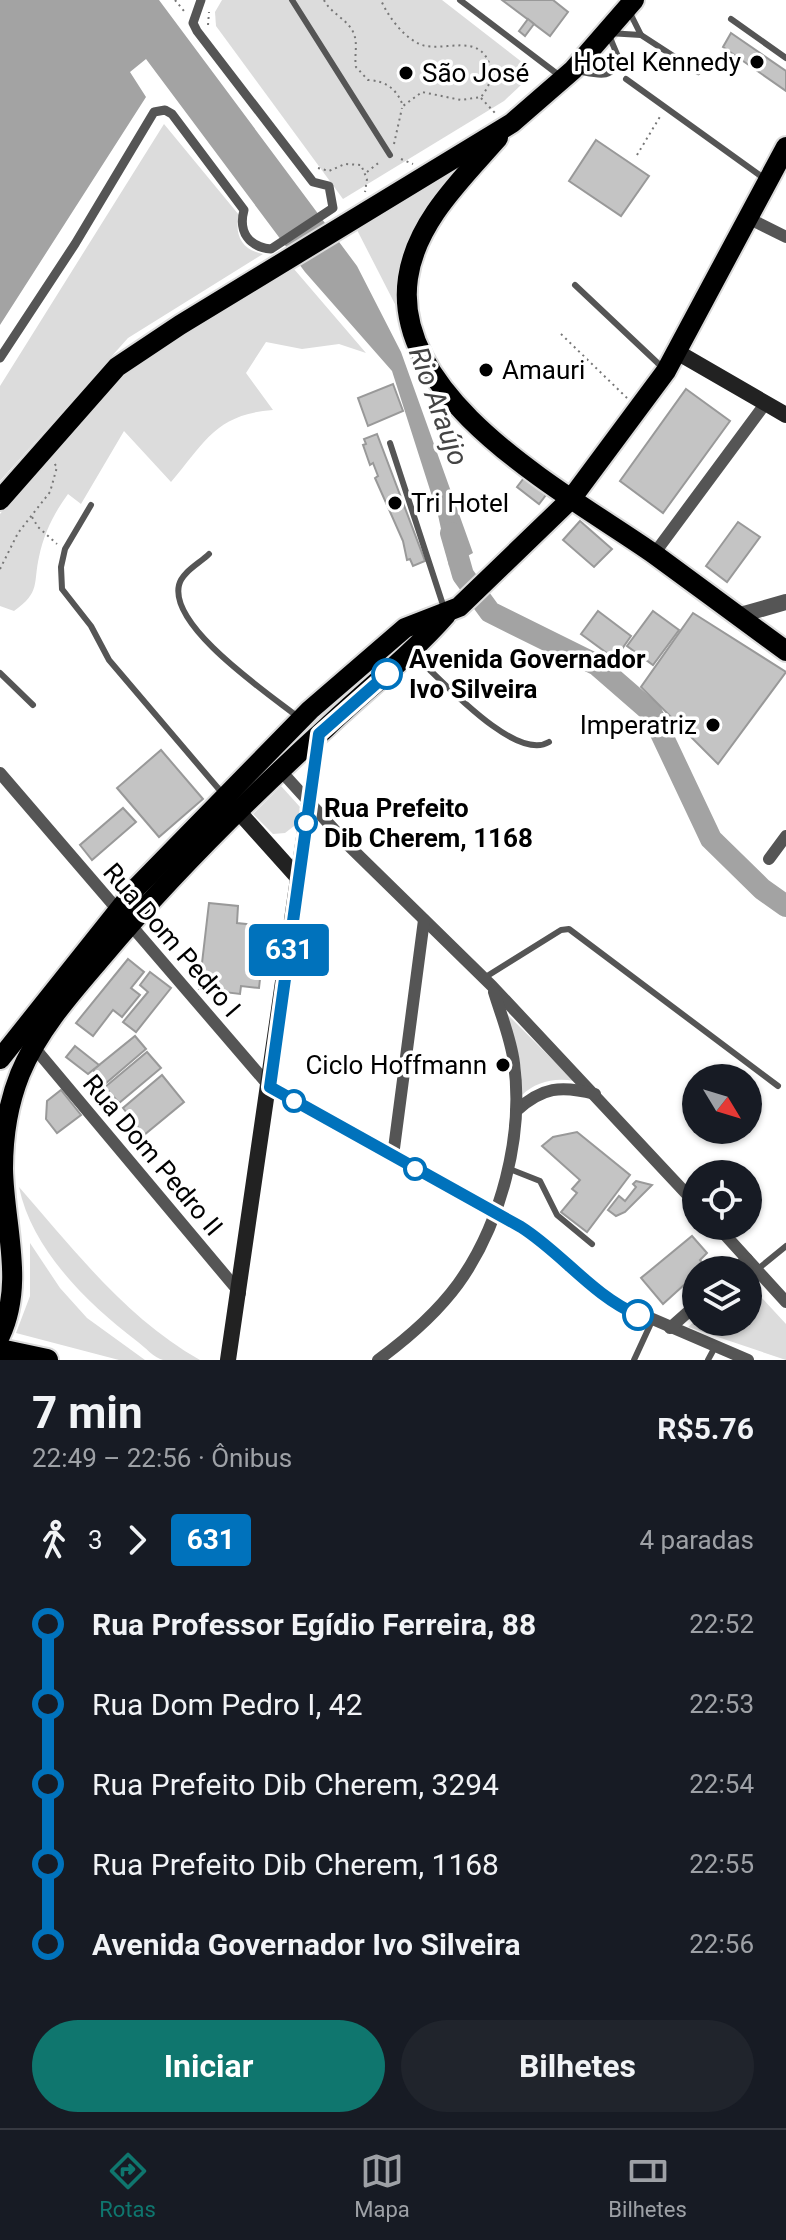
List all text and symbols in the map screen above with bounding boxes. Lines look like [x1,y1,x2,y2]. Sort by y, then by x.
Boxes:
place label: Hotel Kennedy [573,47,741,77]
marker: Hotel Kennedy [748,53,766,71]
place label: São José [422,58,529,88]
marker: São José [397,64,415,82]
water label: Rio Araújo [402,342,475,470]
place label: Amauri [502,355,585,385]
marker: Amauri [477,361,495,379]
place label: Tri Hotel [411,488,509,518]
marker: Tri Hotel [386,494,404,512]
place label: Avenida Governador Ivo Silveira [409,644,646,704]
marker: Avenida Governador Ivo Silveira [372,659,402,689]
place label: Imperatriz [580,710,697,740]
marker: Imperatriz [704,716,722,734]
place label: Rua Prefeito Dib Cherem, 1168 [324,793,533,853]
marker: Rua Prefeito Dib Cherem, 1168 [295,812,317,834]
street label: Rua Dom Pedro I [97,857,247,1023]
line badge: 631 [243,924,335,976]
text: 631 [265,933,313,966]
place label: Ciclo Hoffmann [305,1050,487,1080]
marker: Ciclo Hoffmann [494,1056,512,1074]
north arrow [682,1064,762,1144]
map controls [682,1064,762,1336]
street label: Rua Dom Pedro II [77,1068,229,1242]
unlabelled marker [283,1090,305,1112]
unlabelled marker [404,1158,426,1180]
button: locate [682,1160,762,1240]
button: layers [682,1256,762,1336]
unlabelled marker [623,1300,653,1330]
text: 7 min [32,1387,143,1439]
text: R$5.76 [657,1411,754,1446]
text: 22:49 – 22:56 · Ônibus [32,1443,292,1473]
icon: walk [32,1518,76,1562]
icon: forward [115,1518,159,1562]
text: 631 [187,1523,235,1556]
text: 3 [88,1525,103,1555]
text: 4 paradas [640,1525,754,1555]
text: Rua Professor Egídio Ferreira, 88 [92,1607,536,1642]
text: 22:52 [689,1609,754,1639]
text: Rua Dom Pedro I, 42 [92,1687,363,1722]
text: 22:53 [689,1689,754,1719]
text: Rua Prefeito Dib Cherem, 3294 [92,1767,499,1802]
text: 22:54 [689,1769,754,1799]
text: Rua Prefeito Dib Cherem, 1168 [92,1847,499,1882]
text: 22:55 [689,1849,754,1879]
text: Avenida Governador Ivo Silveira [92,1927,520,1962]
text: 22:56 [689,1929,754,1959]
button: Iniciar [32,2020,385,2112]
button: Bilhetes [401,2020,754,2112]
tab: Rotas [99,2149,156,2222]
tab: Mapa [354,2149,410,2222]
tab: Bilhetes [608,2149,687,2222]

